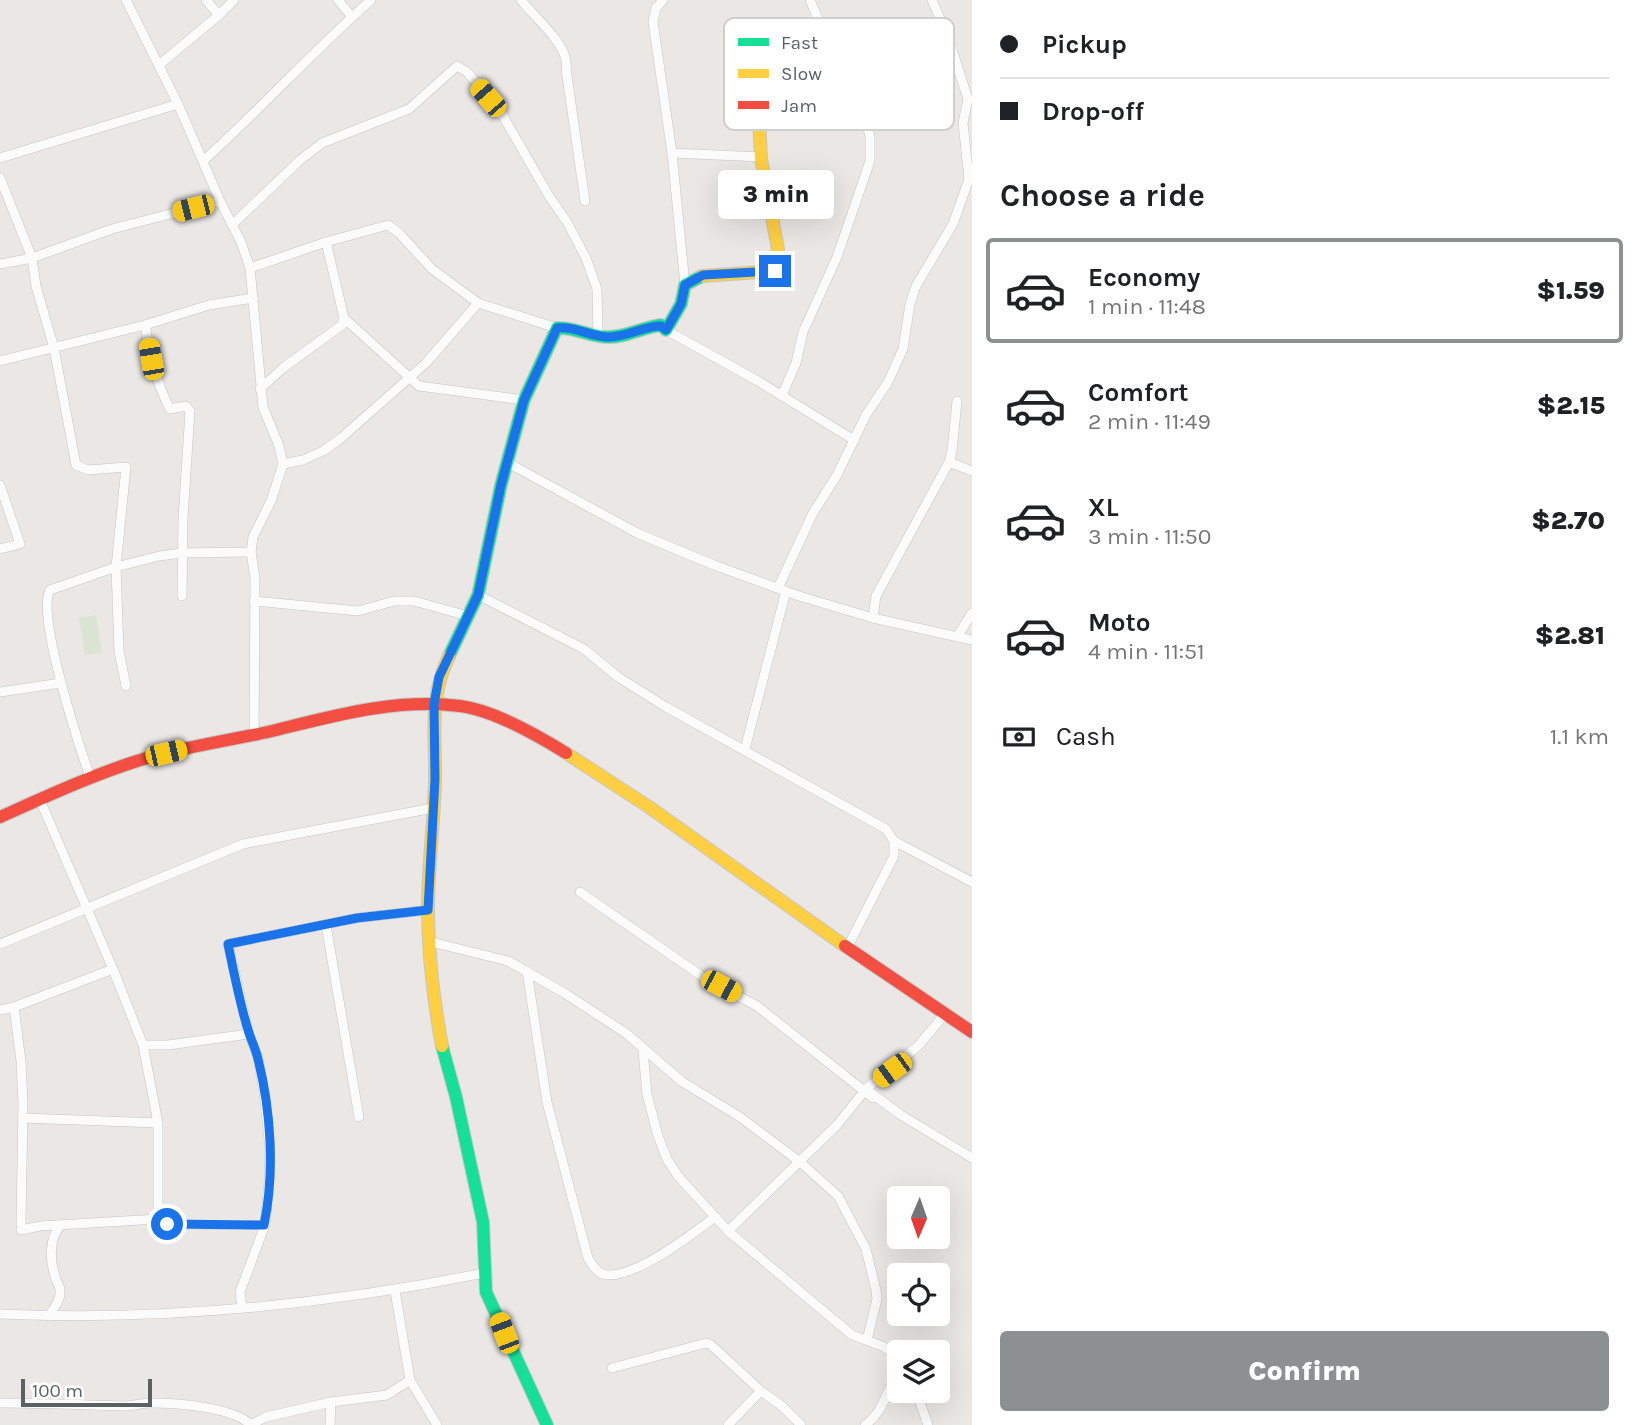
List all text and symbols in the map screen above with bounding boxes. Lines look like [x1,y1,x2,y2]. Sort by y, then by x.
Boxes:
legend [724,18,954,130]
text: Pickup [1042,29,1127,60]
text: Fast [781,32,818,54]
text: Slow [781,63,822,85]
car [467,75,510,121]
text: Jam [781,95,817,117]
text: Drop-off [1042,96,1144,127]
callout: 3 min [717,170,833,218]
text: Choose a ride [1000,177,1205,214]
text: 3 min [743,181,809,208]
car [171,193,216,223]
route end [759,255,791,287]
icon: car [1004,259,1067,322]
text: Economy [1088,262,1200,293]
text: $1.59 [1537,275,1605,306]
text: 1 min · 11:48 [1088,293,1206,320]
car [138,336,165,382]
icon: car [1004,374,1067,437]
text: Comfort [1088,377,1189,408]
text: $2.15 [1537,390,1605,421]
text: 2 min · 11:49 [1088,408,1211,435]
icon: car [1004,489,1067,552]
text: XL [1088,492,1119,523]
text: $2.70 [1531,505,1605,536]
text: 3 min · 11:50 [1088,523,1211,550]
icon: car [1004,604,1067,667]
text: Moto [1088,607,1150,638]
text: $2.81 [1535,620,1605,651]
text: 4 min · 11:51 [1088,638,1205,665]
icon: cash [1000,718,1038,756]
text: Cash [1056,721,1116,752]
text: 1.1 km [1550,723,1609,750]
car [144,738,189,768]
car [698,967,745,1005]
car [869,1049,916,1091]
north arrow [887,1186,950,1250]
map controls [887,1186,950,1403]
route start [151,1208,183,1240]
button: locate [887,1263,950,1326]
car [487,1310,522,1356]
button: Confirm [1000,1331,1609,1411]
button: layers [887,1340,950,1403]
scale bar [21,1376,152,1408]
text: 100 m [32,1380,83,1402]

